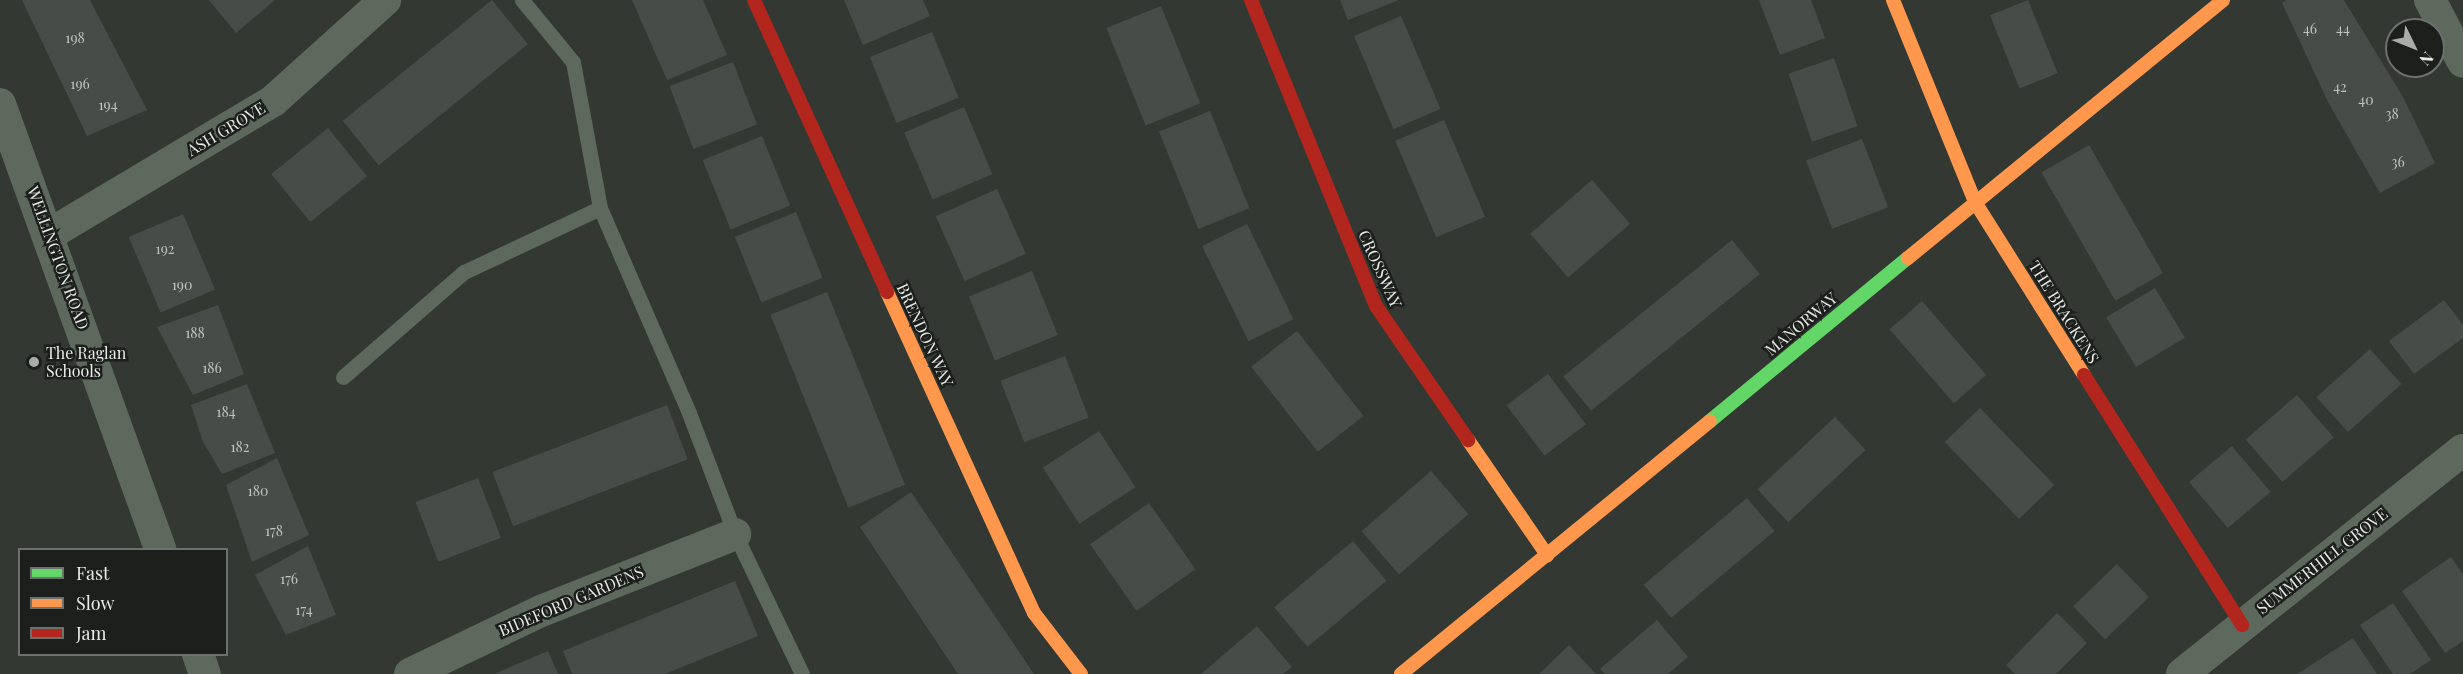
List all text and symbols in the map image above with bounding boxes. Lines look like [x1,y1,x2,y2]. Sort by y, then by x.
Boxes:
north arrow [2385,18,2445,78]
house number: 46 [2303,21,2317,37]
house number: 44 [2336,21,2350,37]
house number: 198 [65,30,85,46]
text: N [2415,48,2439,71]
house number: 196 [70,76,90,92]
house number: 42 [2333,79,2347,95]
house number: 40 [2358,92,2374,108]
house number: 194 [98,97,118,113]
street label: ASH GROVE [183,98,269,160]
house number: 38 [2385,106,2399,122]
house number: 36 [2391,154,2405,170]
street label: WELLINGTON ROAD [23,184,93,332]
street label: CROSSWAY [1354,227,1406,311]
house number: 192 [155,241,175,257]
street label: THE BRACKENS [2025,257,2103,367]
house number: 190 [172,277,192,293]
street label: BRENDON WAY [893,280,957,390]
street label: MANORWAY [1761,288,1841,360]
house number: 188 [185,325,205,341]
place label: The Raglan Schools [46,343,126,381]
marker: The Raglan Schools [27,355,41,369]
house number: 186 [202,360,222,376]
house number: 184 [216,404,236,420]
house number: 182 [230,439,250,455]
house number: 180 [248,483,268,499]
street label: SUMMERHILL GROVE [2253,504,2391,618]
house number: 178 [265,523,283,539]
legend [18,548,228,656]
text: Fast [76,561,109,585]
street label: BIDEFORD GARDENS [496,562,646,640]
house number: 176 [280,571,298,587]
text: Slow [76,591,114,615]
house number: 174 [295,602,313,618]
text: Jam [76,621,106,645]

